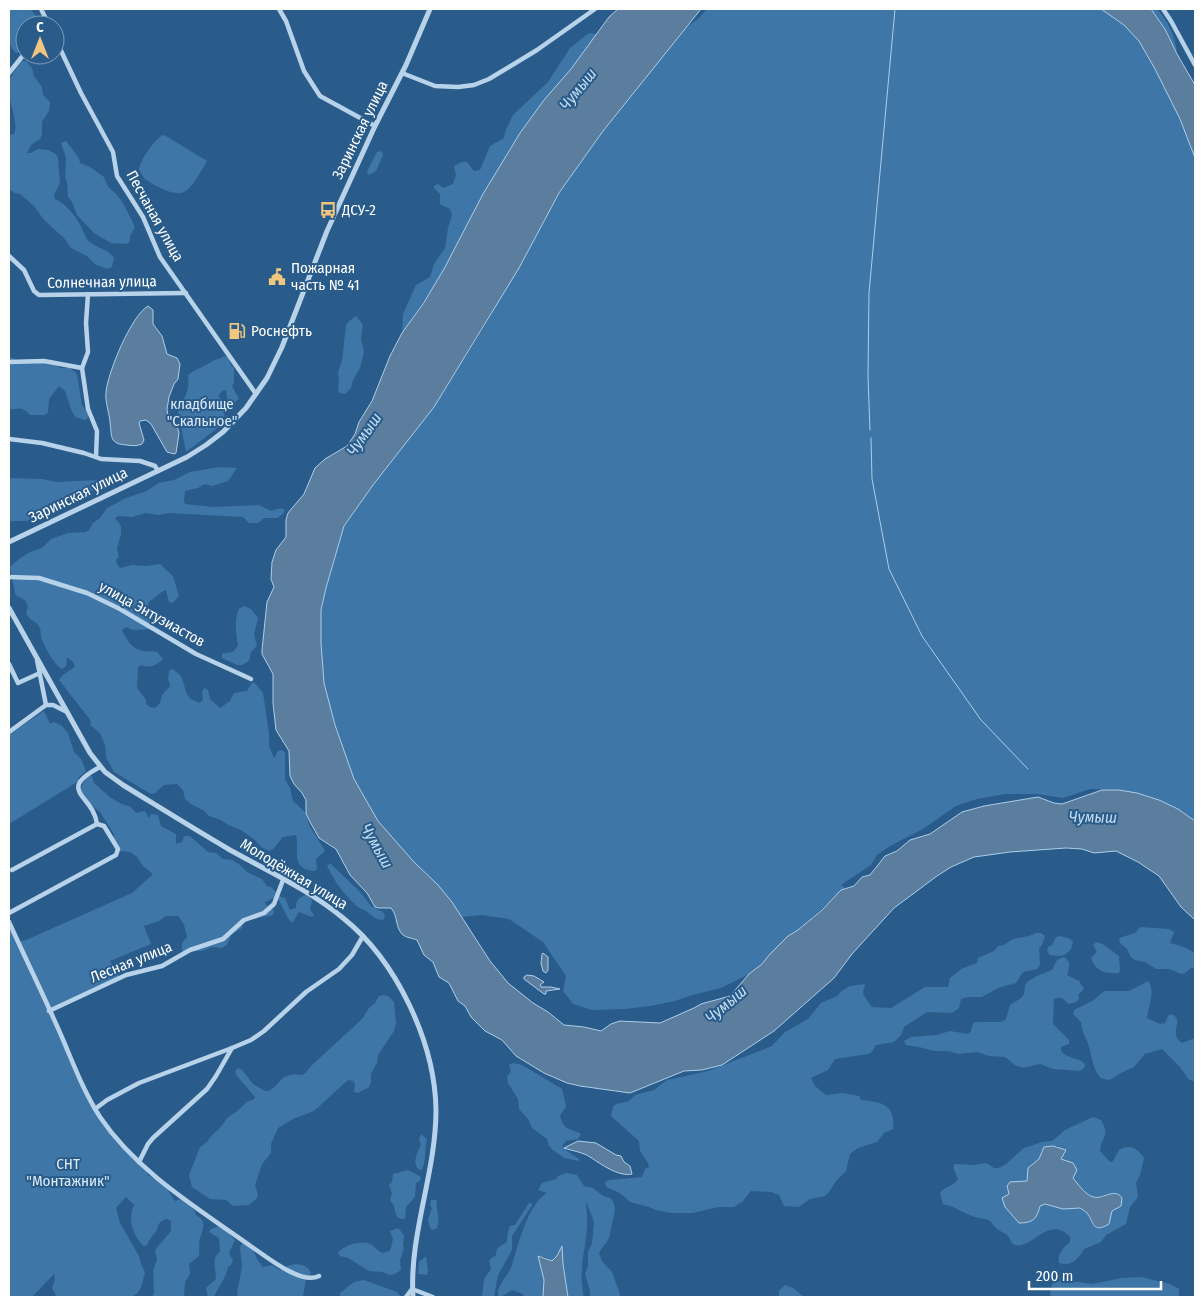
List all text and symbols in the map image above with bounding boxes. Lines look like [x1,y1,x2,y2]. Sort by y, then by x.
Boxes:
north arrow [15,15,65,65]
text: С [36,19,44,36]
water label: Чумыш [555,64,601,114]
street label: Заринская улица [328,78,392,182]
street label: Песчаная улица [123,167,187,265]
bus stop icon: ДСУ-2 [318,200,338,220]
place label: ДСУ-2 [341,201,376,219]
place label: Пожарная часть № 41 [291,259,360,294]
public building icon: Пожарная часть № 41 [267,267,287,287]
street label: Солнечная улица [47,272,157,292]
fuel station icon: Роснефть [227,321,247,341]
place label: Роснефть [251,322,312,340]
park label: кладбище "Скальное" [167,395,237,430]
water label: Чумыш [342,409,386,459]
street label: Заринская улица [26,463,130,527]
street label: улица Энтузиастов [96,577,208,651]
water label: Чумыш [1069,807,1117,827]
water label: Чумыш [357,820,397,872]
street label: Молодёжная улица [237,835,351,913]
street label: Лесная улица [88,937,174,987]
water label: Чумыш [701,981,751,1027]
park label: СНТ "Монтажник" [26,1155,110,1190]
scale bar [1029,1258,1162,1290]
text: 200 m [1036,1267,1073,1285]

